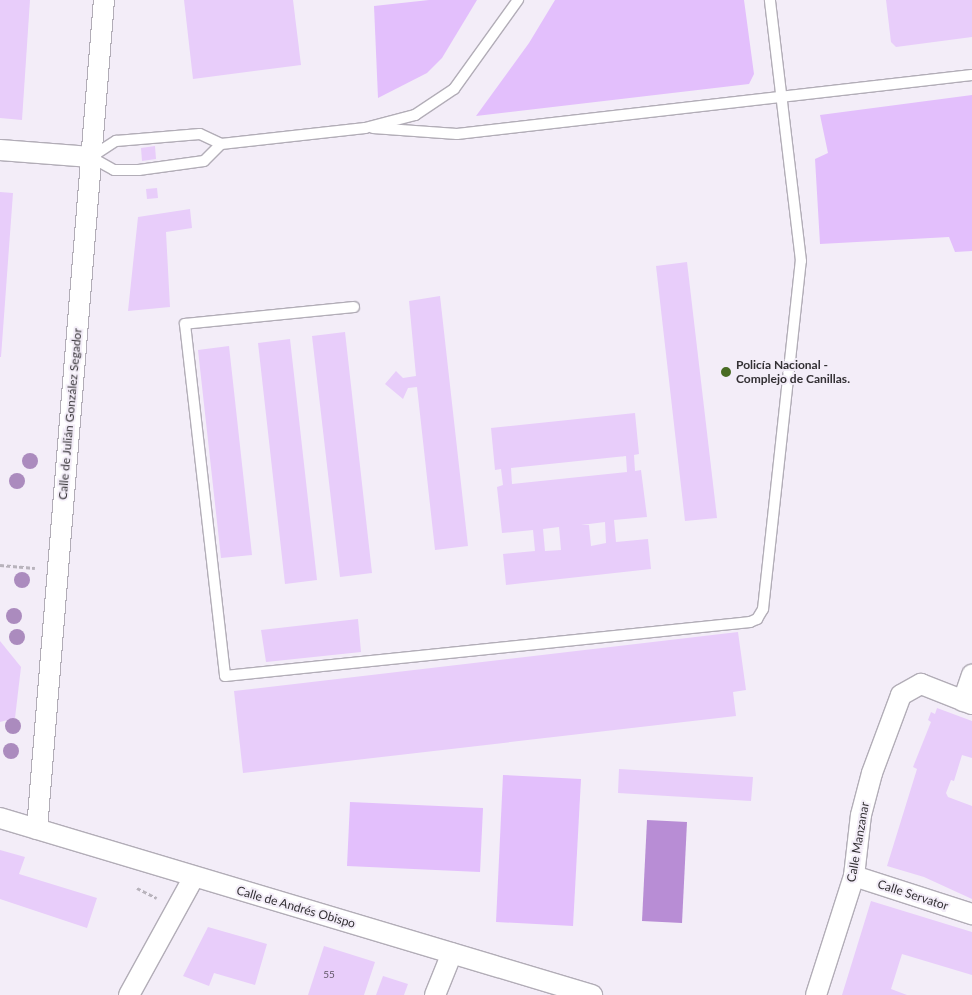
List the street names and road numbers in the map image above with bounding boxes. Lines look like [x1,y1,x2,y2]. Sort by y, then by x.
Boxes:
street label: Calle de Julián González Segador [55,328,85,500]
street label: Calle Manzanar [844,801,872,883]
street label: Calle Servator [876,877,950,913]
street label: Calle de Andrés Obispo [235,883,357,931]

